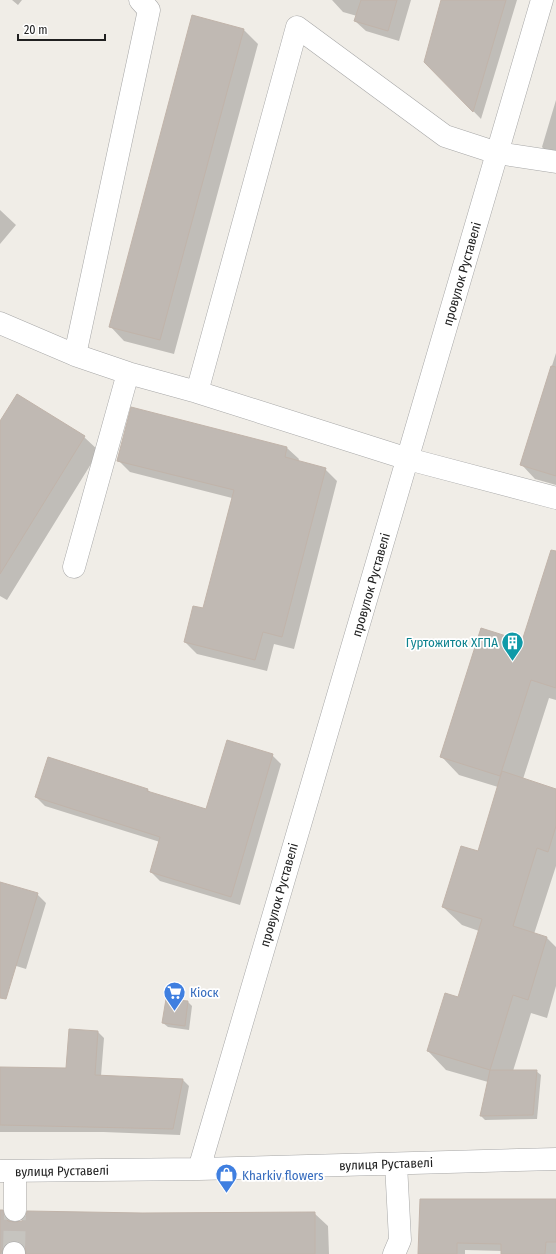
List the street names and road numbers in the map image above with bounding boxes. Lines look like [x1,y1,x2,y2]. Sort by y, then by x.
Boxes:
street label: провулок Руставелі [440,220,484,328]
street label: провулок Руставелі [349,531,393,639]
street label: провулок Руставелі [257,841,301,949]
street label: вулиця Руставелі [339,1155,433,1173]
street label: вулиця Руставелі [15,1163,109,1179]

